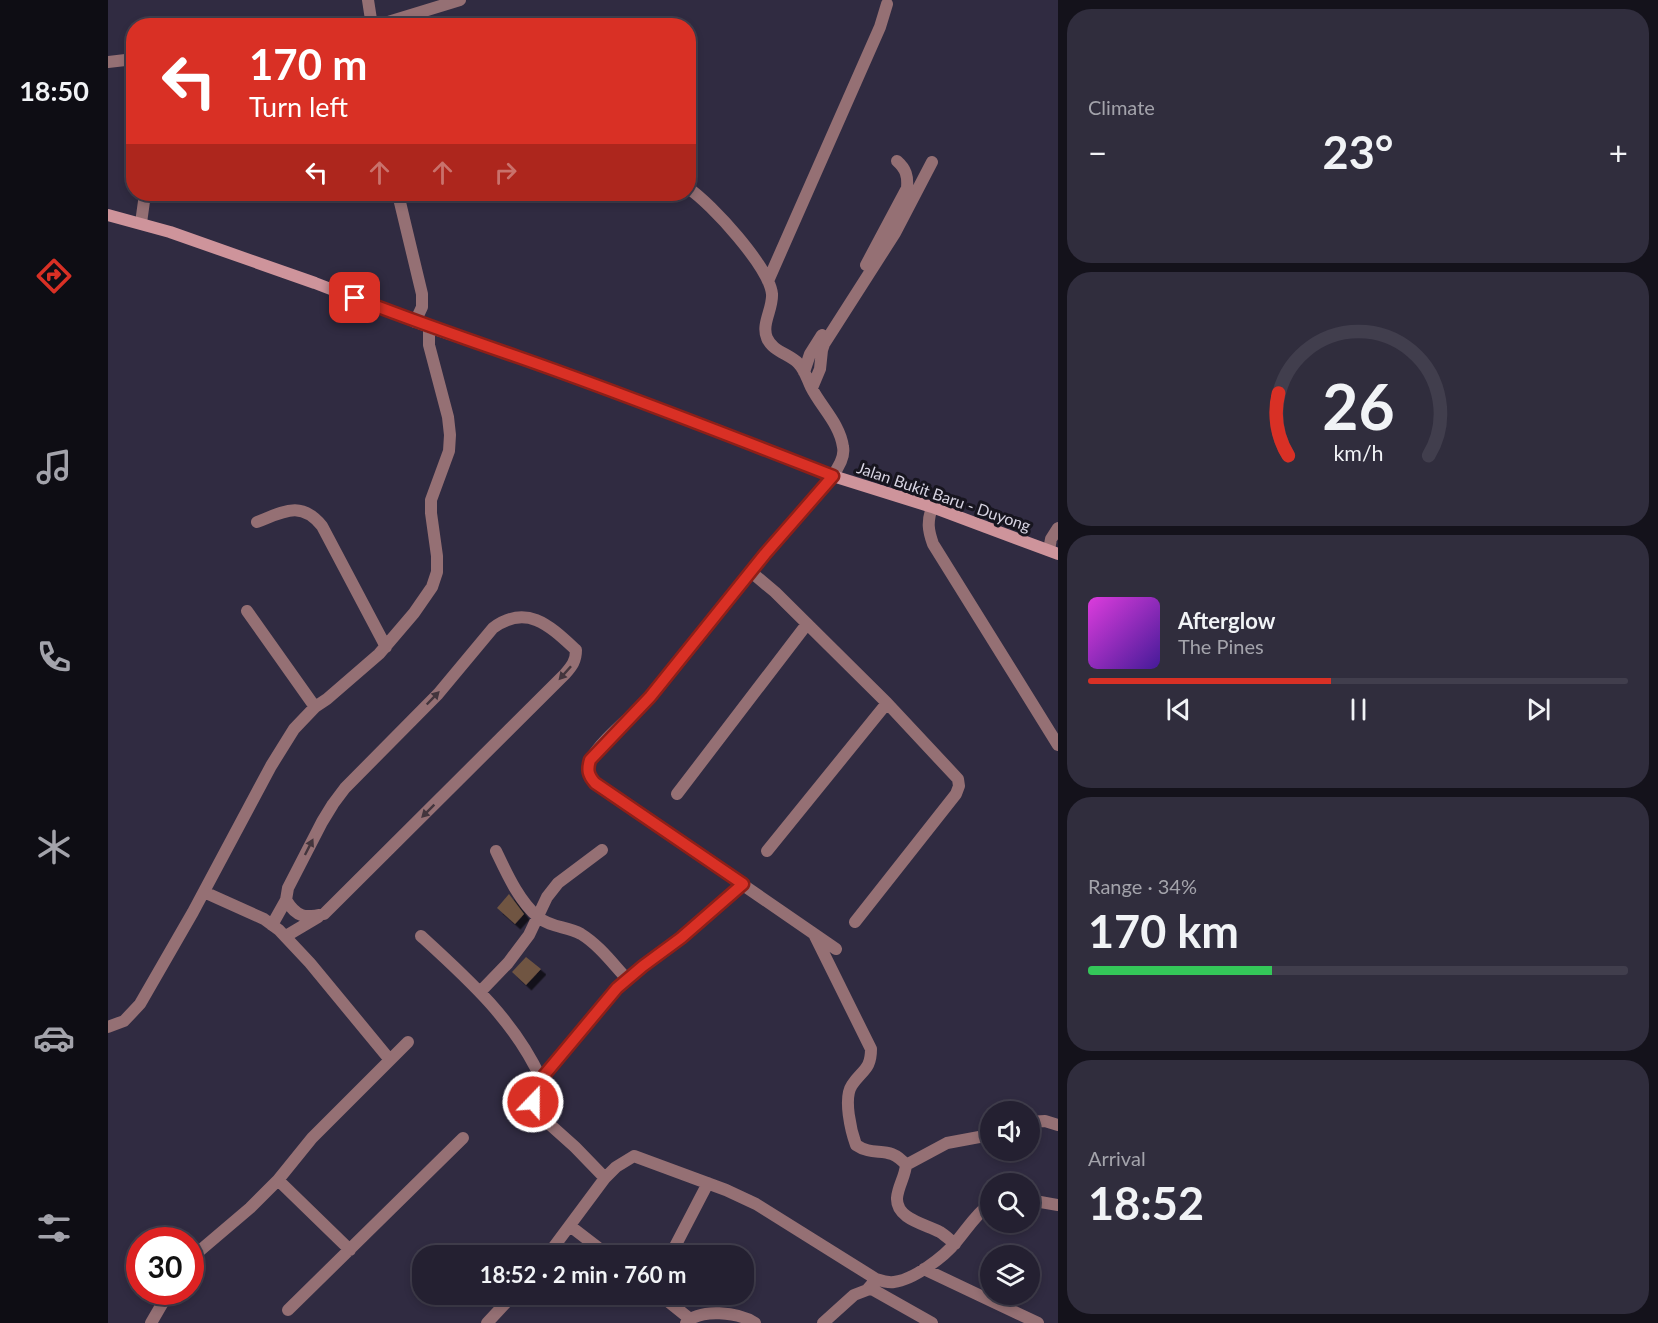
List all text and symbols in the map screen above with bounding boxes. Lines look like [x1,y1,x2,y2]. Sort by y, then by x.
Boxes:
text: 170 m [249,39,367,89]
icon: left [150,42,228,120]
text: 18:50 [19,74,89,107]
text: Turn left [249,90,348,123]
text: Climate [1088,95,1155,119]
text: 23° [1323,125,1393,179]
text: − [1088,132,1107,172]
text: + [1609,132,1628,172]
icon: left [300,156,333,189]
icon: ahead [363,156,396,189]
icon: ahead [426,156,459,189]
icon: right [489,156,522,189]
icon: directions [33,255,75,297]
pin [329,272,380,323]
icon: arrive [338,281,371,314]
text: 26 [1322,368,1394,443]
text: km/h [1333,440,1383,466]
icon: music [33,446,75,488]
street label: Jalan Bukit Baru - Duyong [855,457,1033,535]
text: Afterglow [1178,607,1275,634]
text: The Pines [1178,634,1264,658]
icon: phone [33,636,75,678]
one-way arrow [559,665,572,680]
one-way arrow [426,691,440,706]
icon: previous [1162,693,1195,726]
icon: pause [1342,693,1375,726]
icon: next [1522,693,1555,726]
one-way arrow [421,804,435,818]
icon: climate [33,826,75,868]
one-way arrow [304,838,314,856]
text: Range · 34% [1088,874,1197,898]
text: 170 km [1088,904,1239,958]
icon: car [33,1017,75,1059]
position arrow [501,1070,565,1134]
map controls [980,1101,1040,1305]
button: sound [980,1101,1040,1161]
text: Arrival [1088,1146,1146,1170]
button: search [980,1173,1040,1233]
text: 18:52 [1088,1176,1204,1230]
icon: filters [33,1207,75,1249]
speed limit sign: 30 [126,1227,204,1305]
button: layers [980,1245,1040,1305]
text: 18:52 · 2 min · 760 m [480,1261,686,1288]

